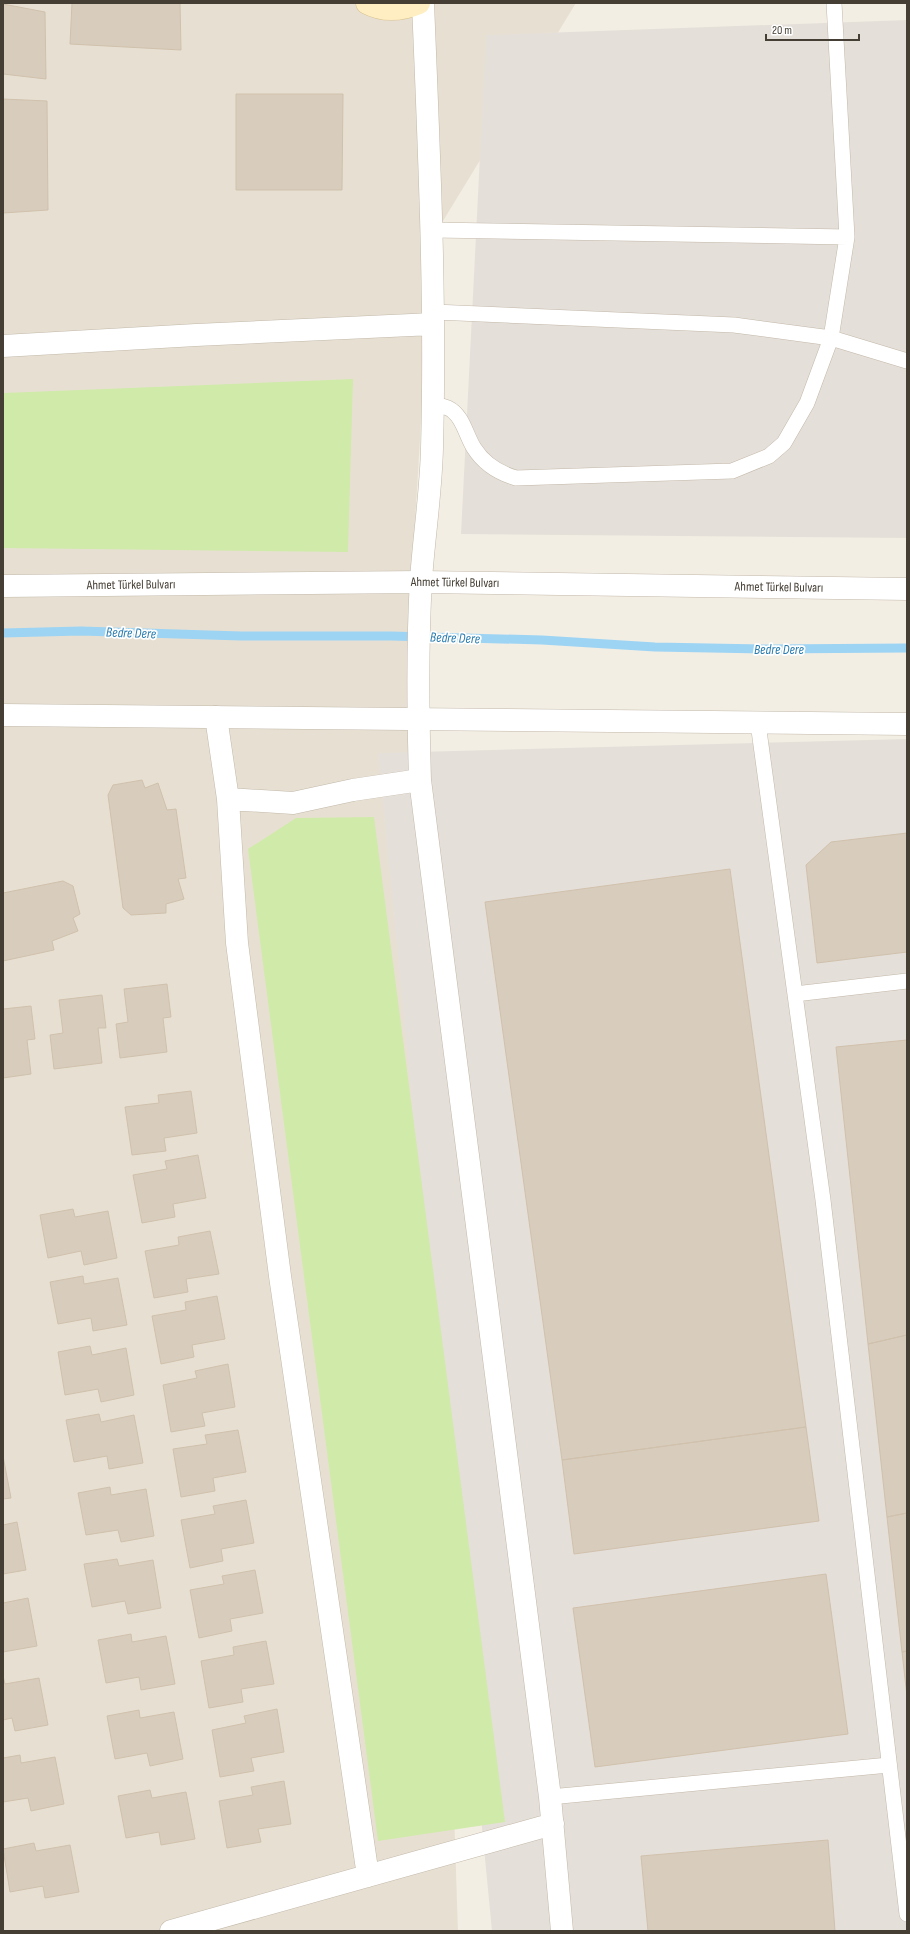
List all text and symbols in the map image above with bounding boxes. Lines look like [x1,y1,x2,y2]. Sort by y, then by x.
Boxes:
scale bar [766,16,859,42]
text: 20 m [772,23,792,38]
street label: Ahmet Türkel Bulvarı [410,574,499,591]
street label: Ahmet Türkel Bulvarı [86,576,175,593]
street label: Ahmet Türkel Bulvarı [734,579,823,596]
water label: Bedre Dere [106,624,157,642]
water label: Bedre Dere [430,629,481,647]
water label: Bedre Dere [754,641,805,658]

